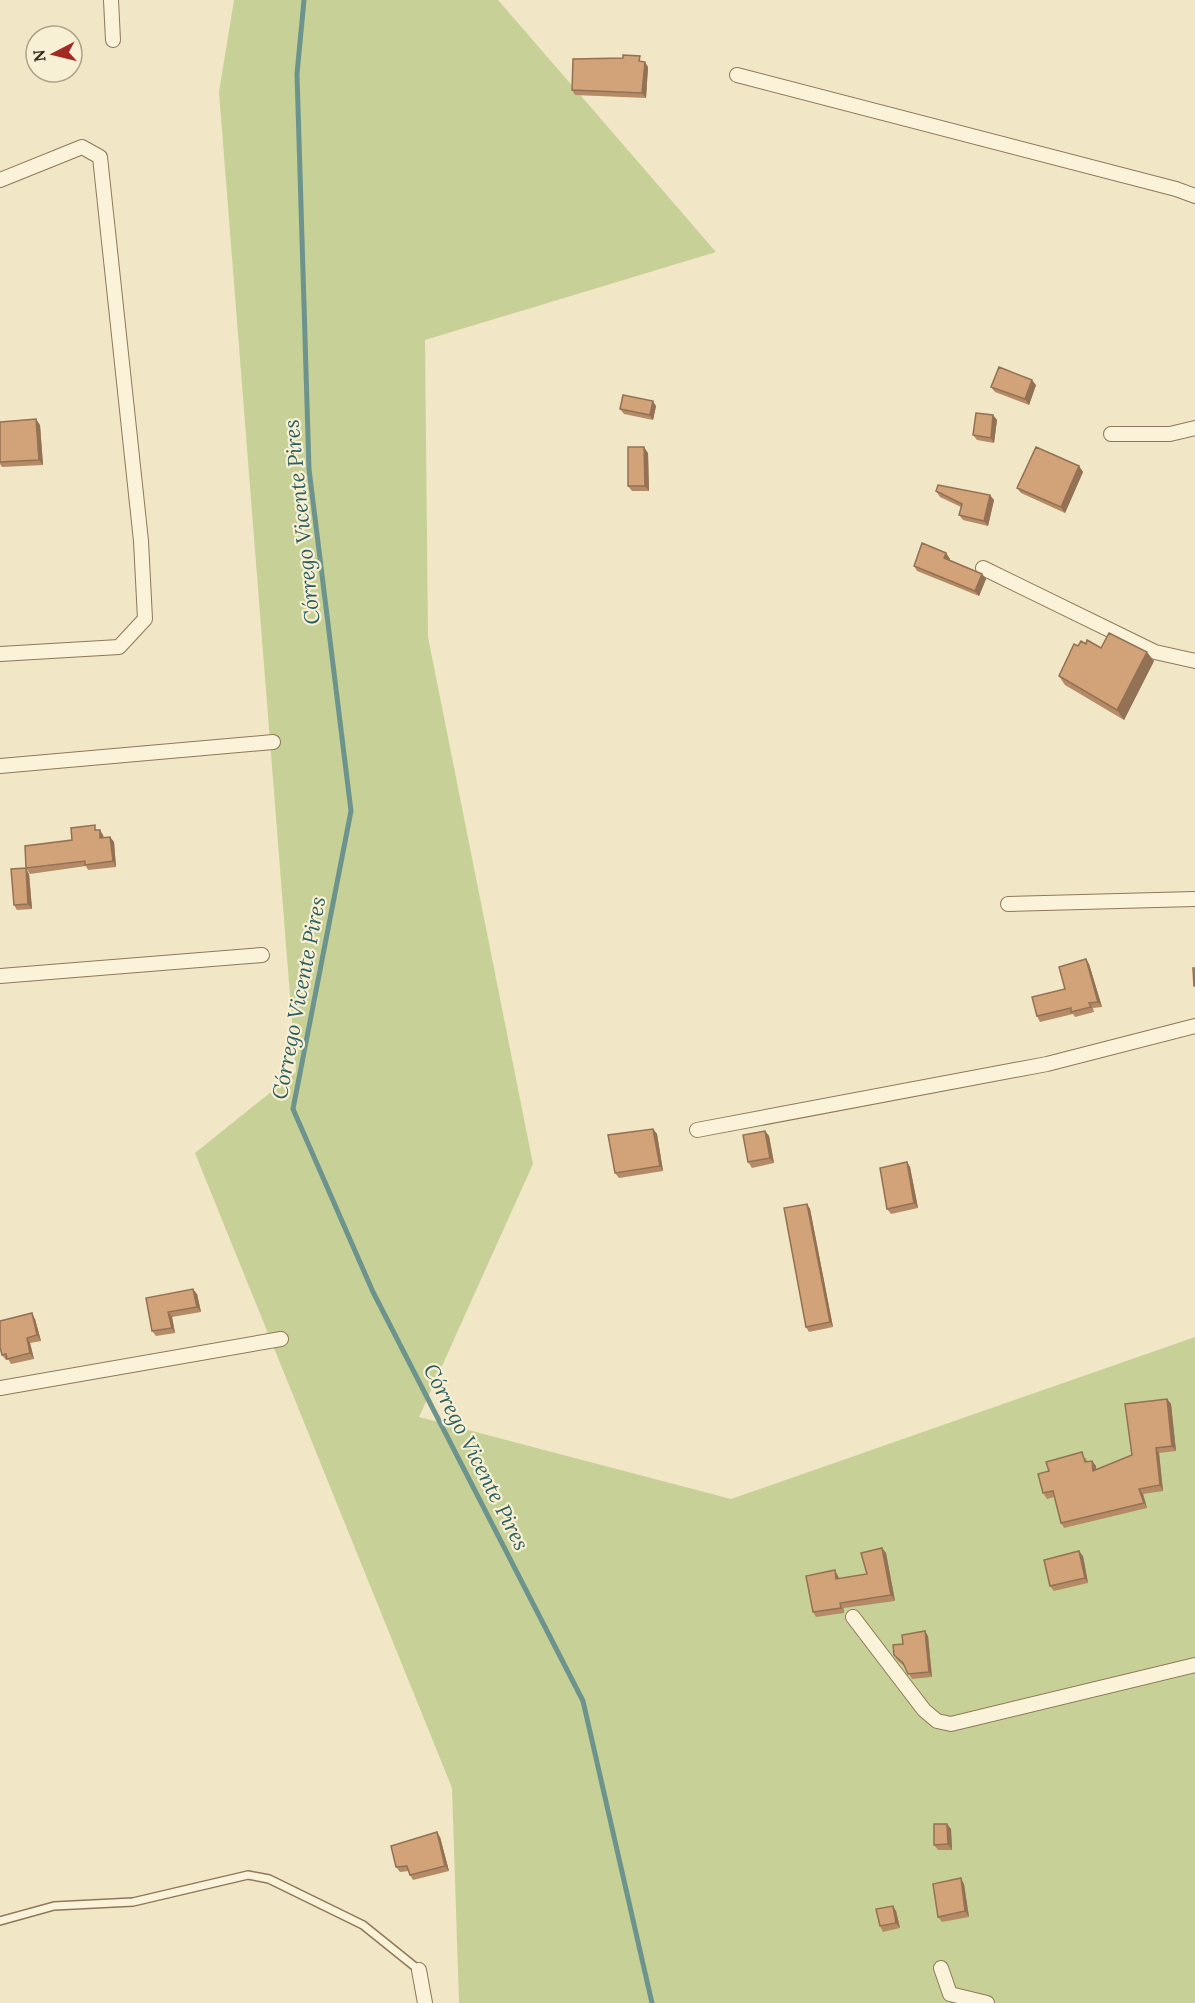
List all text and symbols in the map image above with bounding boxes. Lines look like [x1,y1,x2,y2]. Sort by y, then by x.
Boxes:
north arrow [24,24,84,84]
text: N [28,48,50,63]
water label: Córrego Vicente Pires [277,418,326,626]
water label: Córrego Vicente Pires [266,894,331,1102]
water label: Córrego Vicente Pires [418,1359,535,1555]

